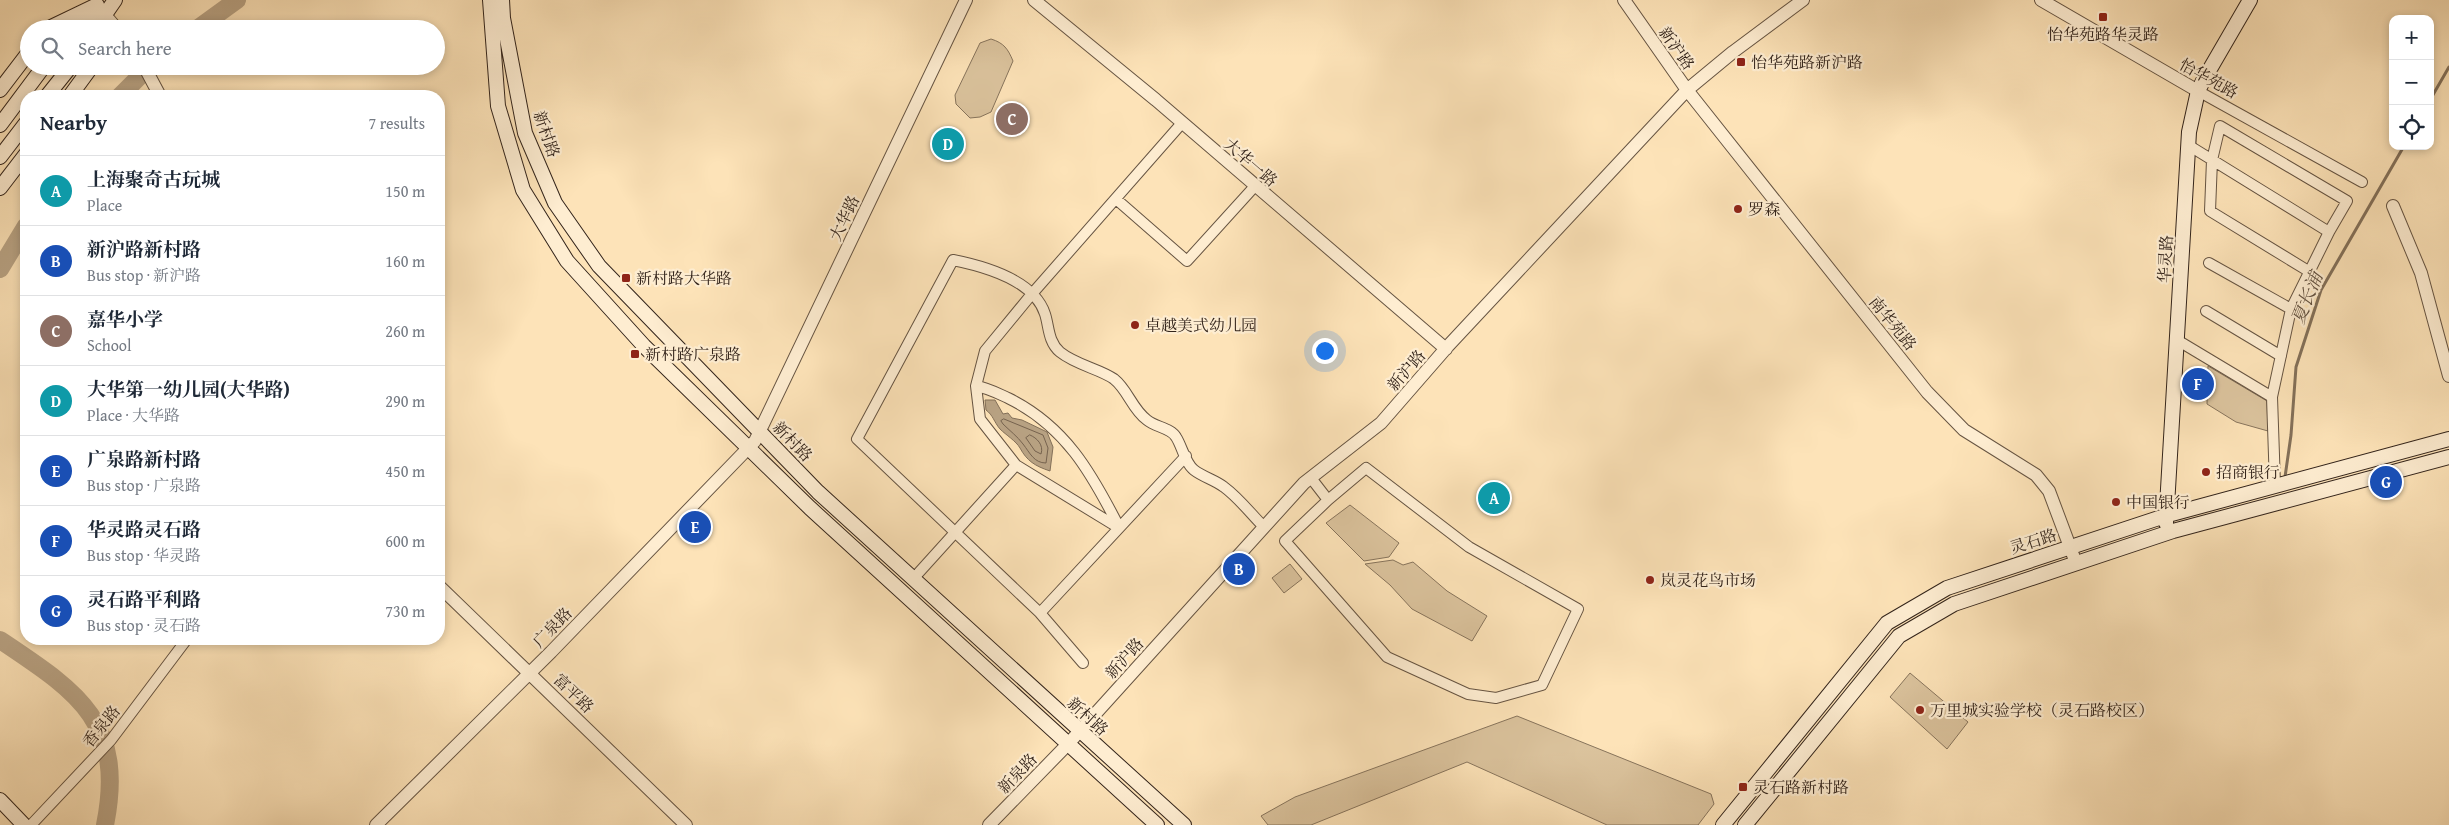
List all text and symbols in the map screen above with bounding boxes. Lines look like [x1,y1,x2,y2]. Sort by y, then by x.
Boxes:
marker: 怡华苑路华灵路 [2097,11,2109,23]
map controls [2389,15,2434,150]
button: + [2389,15,2434,60]
search box [20,20,445,75]
street label: 新沪路 [1653,21,1701,75]
place label: 怡华苑路华灵路 [2047,22,2159,46]
icon: search [38,34,66,62]
text: Search here [78,34,172,62]
place label: 怡华苑路新沪路 [1751,50,1863,74]
street label: 怡华苑路 [2175,52,2243,104]
marker: 怡华苑路新沪路 [1735,56,1747,68]
button: − [2389,60,2434,105]
pin: C [996,100,1028,138]
button: locate [2389,105,2434,150]
text: Nearby [40,107,107,138]
street label: 新村路 [528,107,566,161]
text: 7 results [368,111,425,135]
pin: D [932,125,964,163]
street label: 大华一路 [1219,132,1283,192]
text: 上海聚奇古玩城 [87,165,220,193]
text: A [51,179,61,203]
text: 150 m [385,179,425,203]
street label: 大华路 [823,191,865,245]
text: Place [87,193,122,217]
place label: 罗森 [1748,197,1780,221]
marker: 罗森 [1732,203,1744,215]
street label: 华灵路 [2152,234,2178,284]
text: 新沪路新村路 [87,235,201,263]
text: B [51,249,61,273]
text: 160 m [385,249,425,273]
text: Bus stop · 新沪路 [87,263,201,287]
water label: 夏长浦 [2284,265,2330,328]
place label: 新村路大华路 [636,266,732,290]
marker: 新村路大华路 [620,272,632,284]
street label: 南华苑路 [1864,291,1922,355]
text: 嘉华小学 [87,305,163,333]
place label: 卓越美式幼儿园 [1145,313,1257,337]
text: C [51,319,61,343]
text: 260 m [385,319,425,343]
marker: 卓越美式幼儿园 [1129,319,1141,331]
text: School [87,333,131,357]
your location [1312,338,1338,364]
place label: 新村路广泉路 [645,342,741,366]
street label: 新沪路 [1381,344,1431,396]
marker: 新村路广泉路 [629,348,641,360]
pin: F [2182,365,2214,403]
text: 大华第一幼儿园(大华路) [87,375,290,403]
text: D [51,389,61,413]
text: 290 m [385,389,425,413]
text: Place · 大华路 [87,403,180,427]
street label: 新村路 [768,415,818,467]
text: 广泉路新村路 [87,445,201,473]
text: E [52,459,60,483]
text: 450 m [385,459,425,483]
place label: 招商银行 [2216,460,2280,484]
pin: G [2370,463,2402,501]
marker: 招商银行 [2200,466,2212,478]
text: Bus stop · 广泉路 [87,473,201,497]
pin: A [1478,479,1510,517]
place label: 中国银行 [2126,490,2190,514]
marker: 中国银行 [2110,496,2122,508]
pin: E [679,508,711,546]
text: 华灵路灵石路 [87,515,201,543]
street label: 灵石路 [2006,522,2060,560]
text: F [52,529,60,553]
text: 600 m [385,529,425,553]
text: Bus stop · 华灵路 [87,543,201,567]
pin: B [1223,550,1255,588]
place label: 岚灵花鸟市场 [1660,568,1756,592]
marker: 岚灵花鸟市场 [1644,574,1656,586]
text: 灵石路平利路 [87,585,201,613]
text: G [51,599,61,623]
text: 730 m [385,599,425,623]
street label: 广泉路 [527,601,577,653]
text: Bus stop · 灵石路 [87,613,201,637]
street label: 新沪路 [1099,632,1149,684]
street label: 富平路 [548,668,600,718]
street label: 新村路 [1062,691,1114,741]
place label: 万里城实验学校（灵石路校区） [1930,698,2154,722]
street label: 香泉路 [77,700,125,752]
marker: 万里城实验学校（灵石路校区） [1914,704,1926,716]
street label: 新泉路 [992,747,1042,799]
place label: 灵石路新村路 [1753,775,1849,799]
marker: 灵石路新村路 [1737,781,1749,793]

